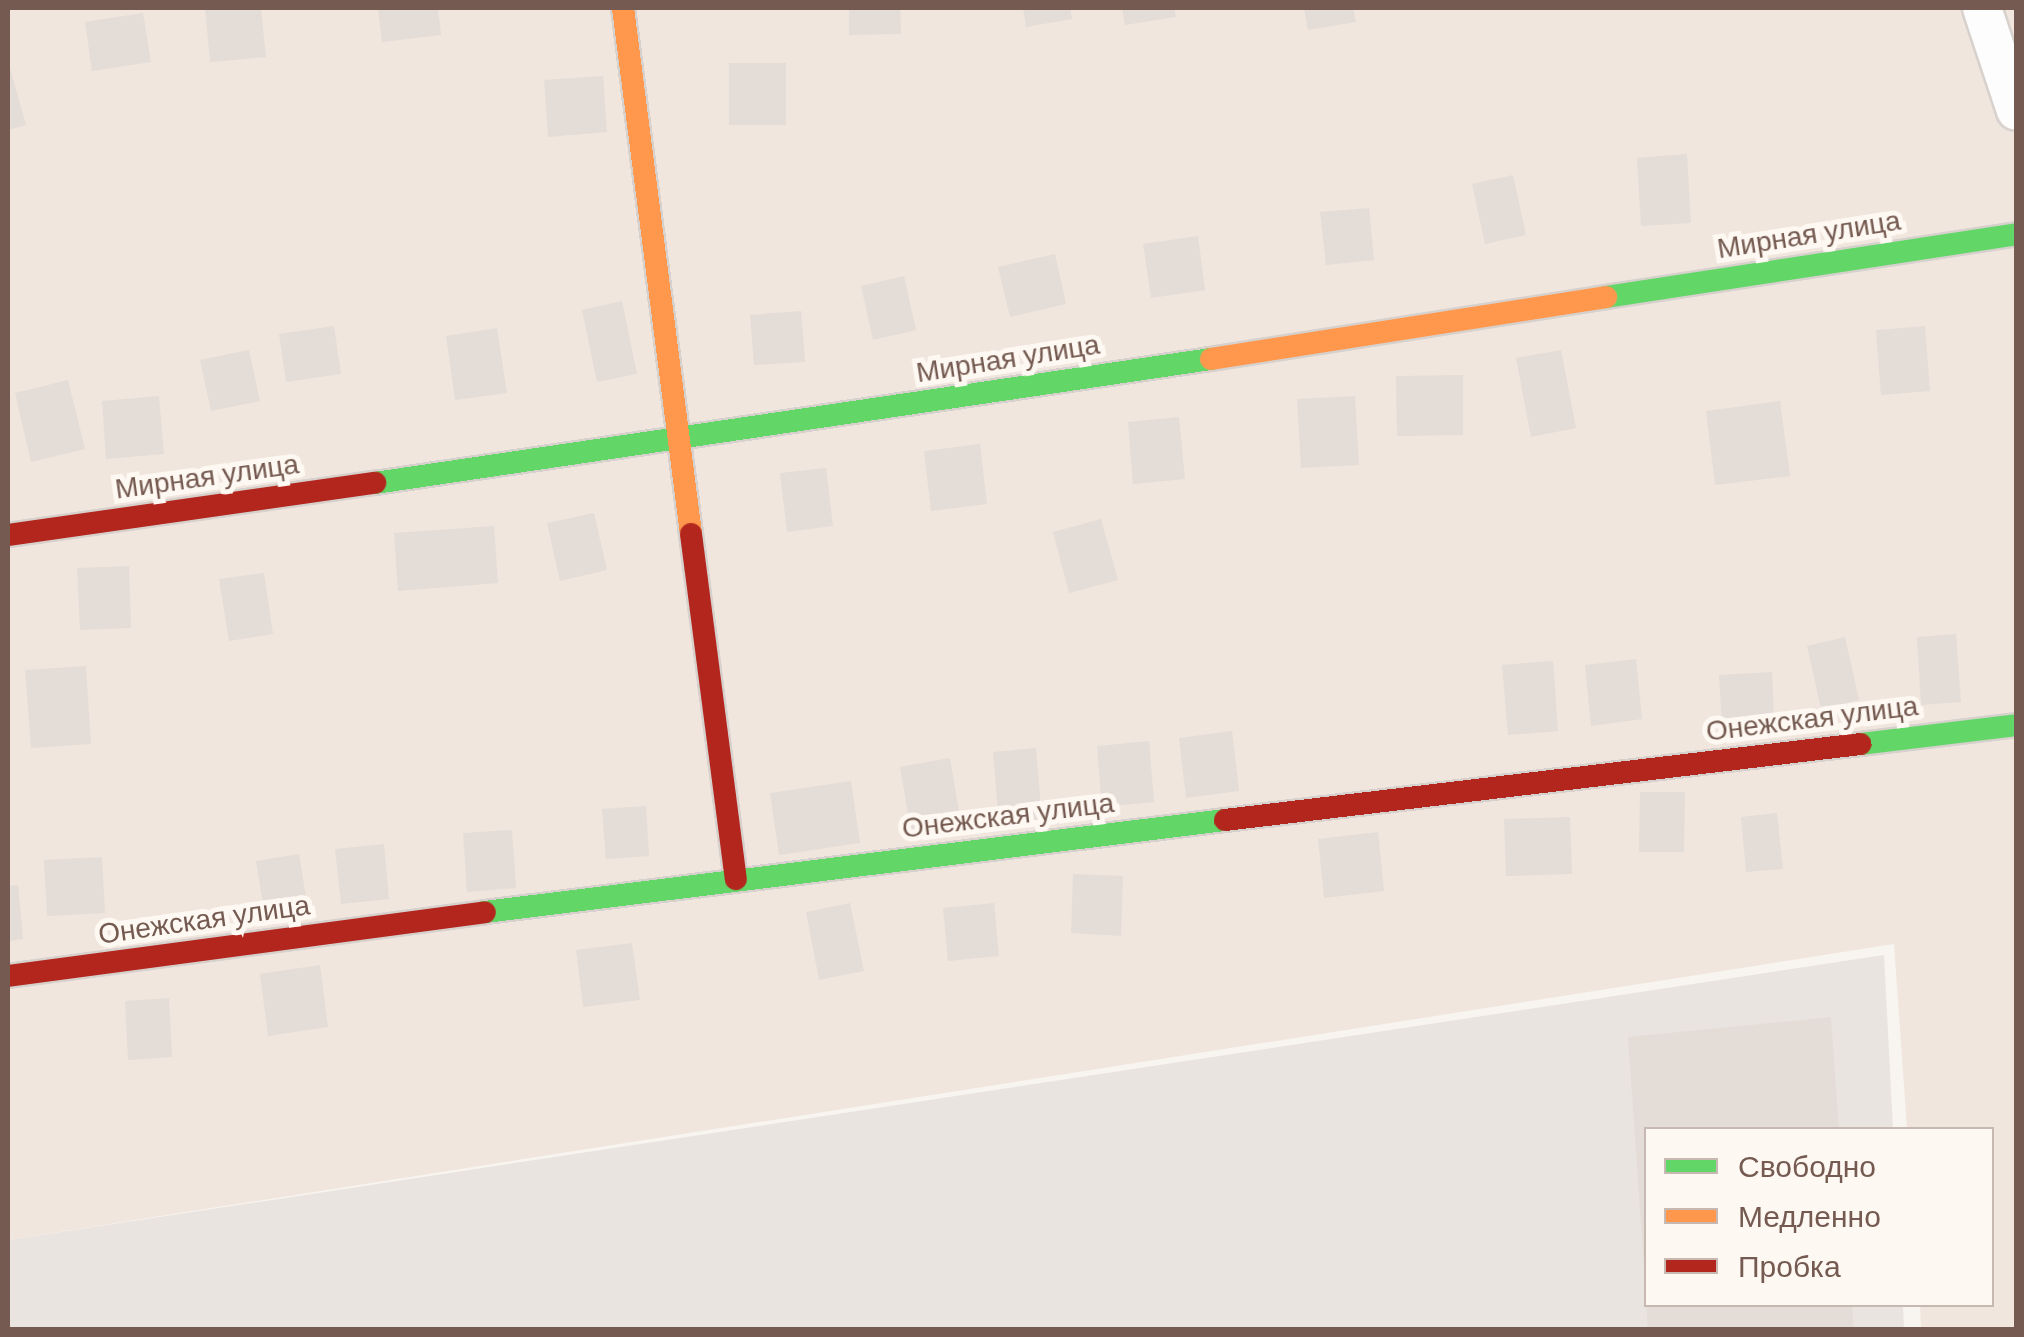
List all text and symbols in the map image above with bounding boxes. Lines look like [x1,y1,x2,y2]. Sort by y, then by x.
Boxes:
street label: Мирная улица [1715,204,1903,266]
street label: Мирная улица [914,328,1102,390]
street label: Мирная улица [113,447,301,507]
street label: Онежская улица [1704,689,1920,749]
street label: Онежская улица [900,786,1116,846]
street label: Онежская улица [96,889,312,951]
legend [1644,1127,1994,1307]
text: Свободно [1738,1147,1876,1186]
text: Медленно [1738,1197,1881,1236]
text: Пробка [1738,1247,1841,1286]

